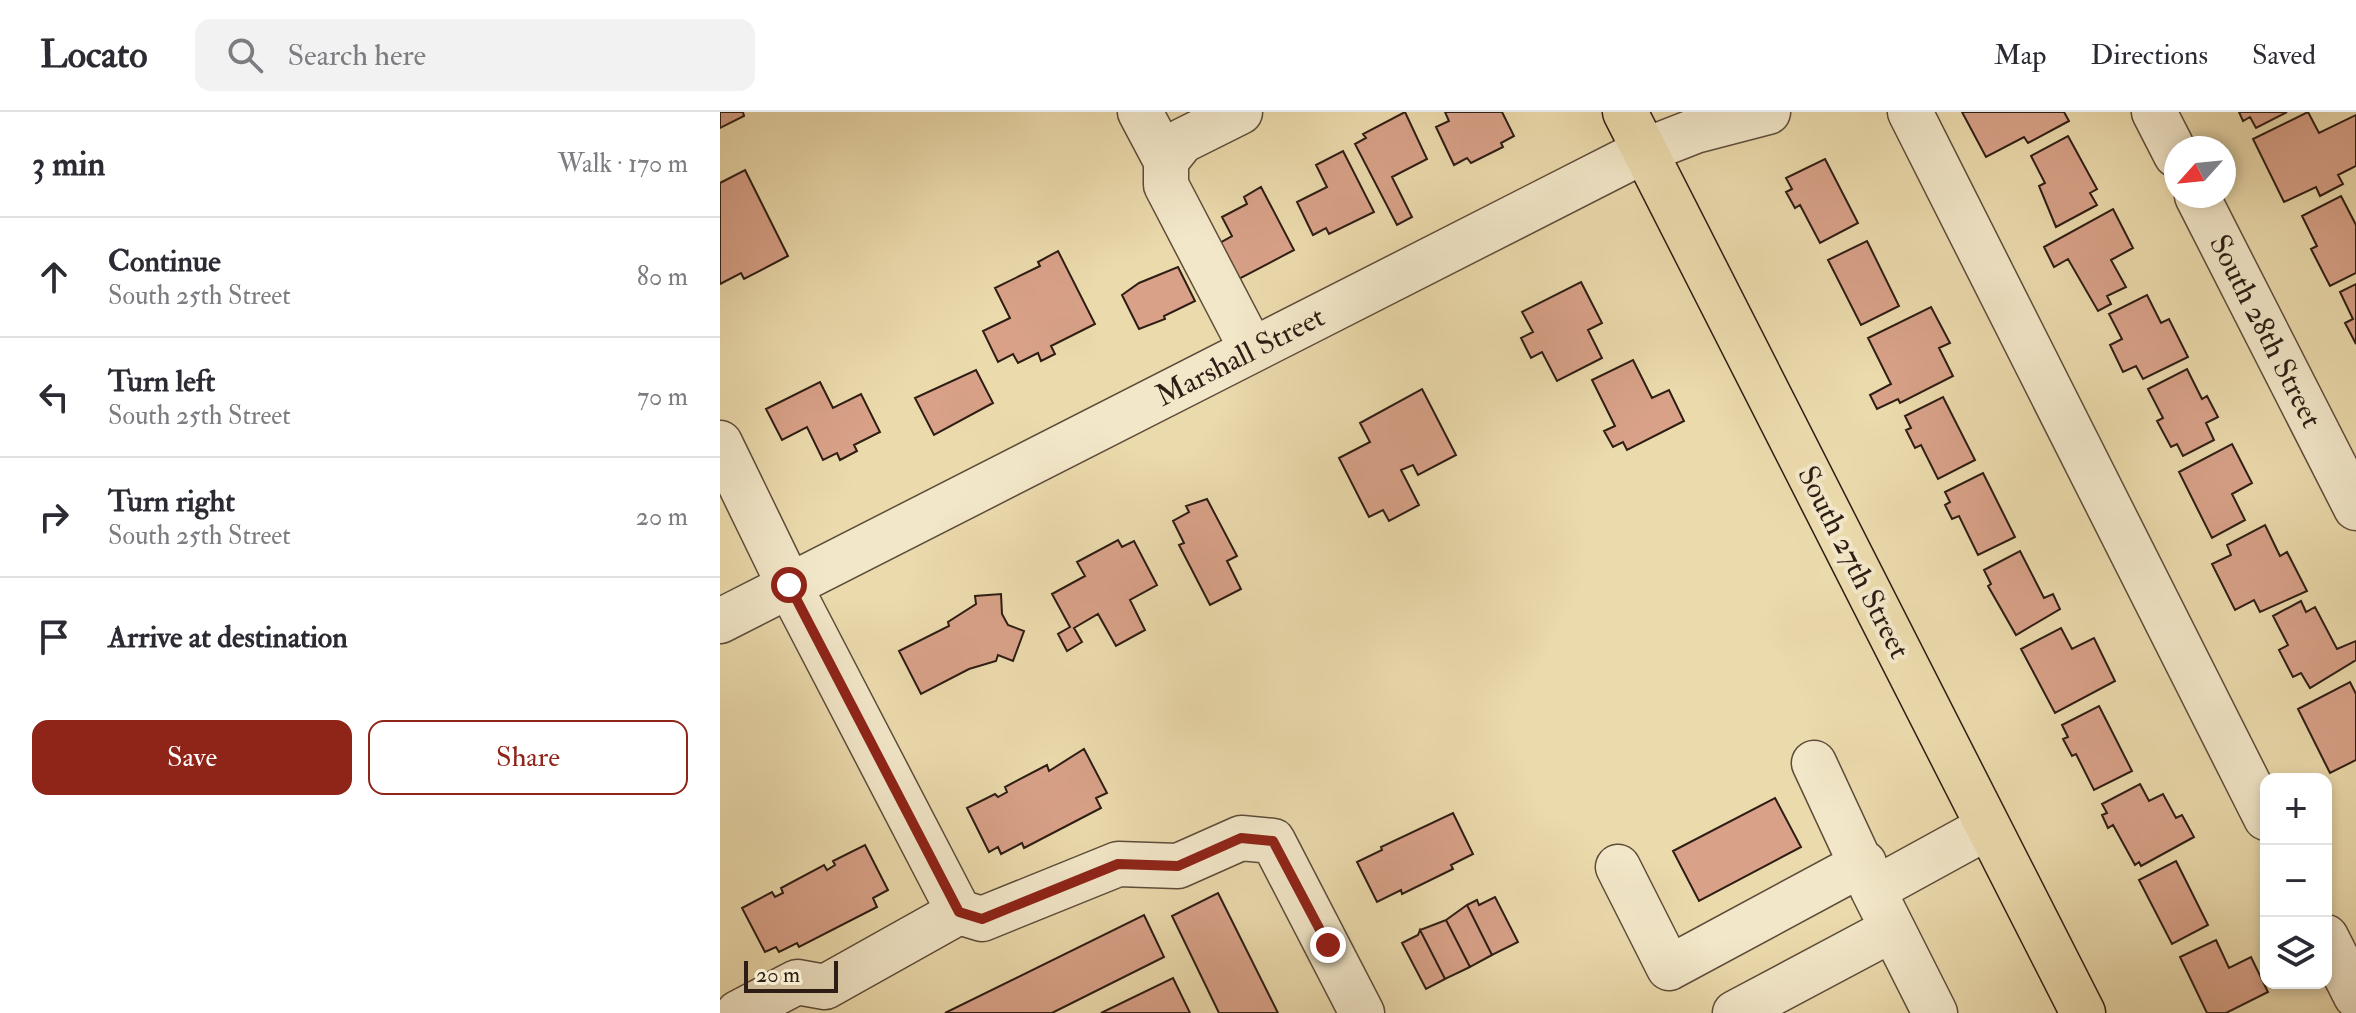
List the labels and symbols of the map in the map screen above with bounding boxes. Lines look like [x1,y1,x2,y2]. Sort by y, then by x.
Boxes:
north arrow [2164,136,2236,208]
street label: South 28th Street [2201,229,2330,434]
street label: Marshall Street [1150,298,1331,415]
street label: South 27th Street [1789,460,1918,665]
route start [771,567,807,603]
route end [1310,927,1346,963]
scale bar [744,957,838,993]

